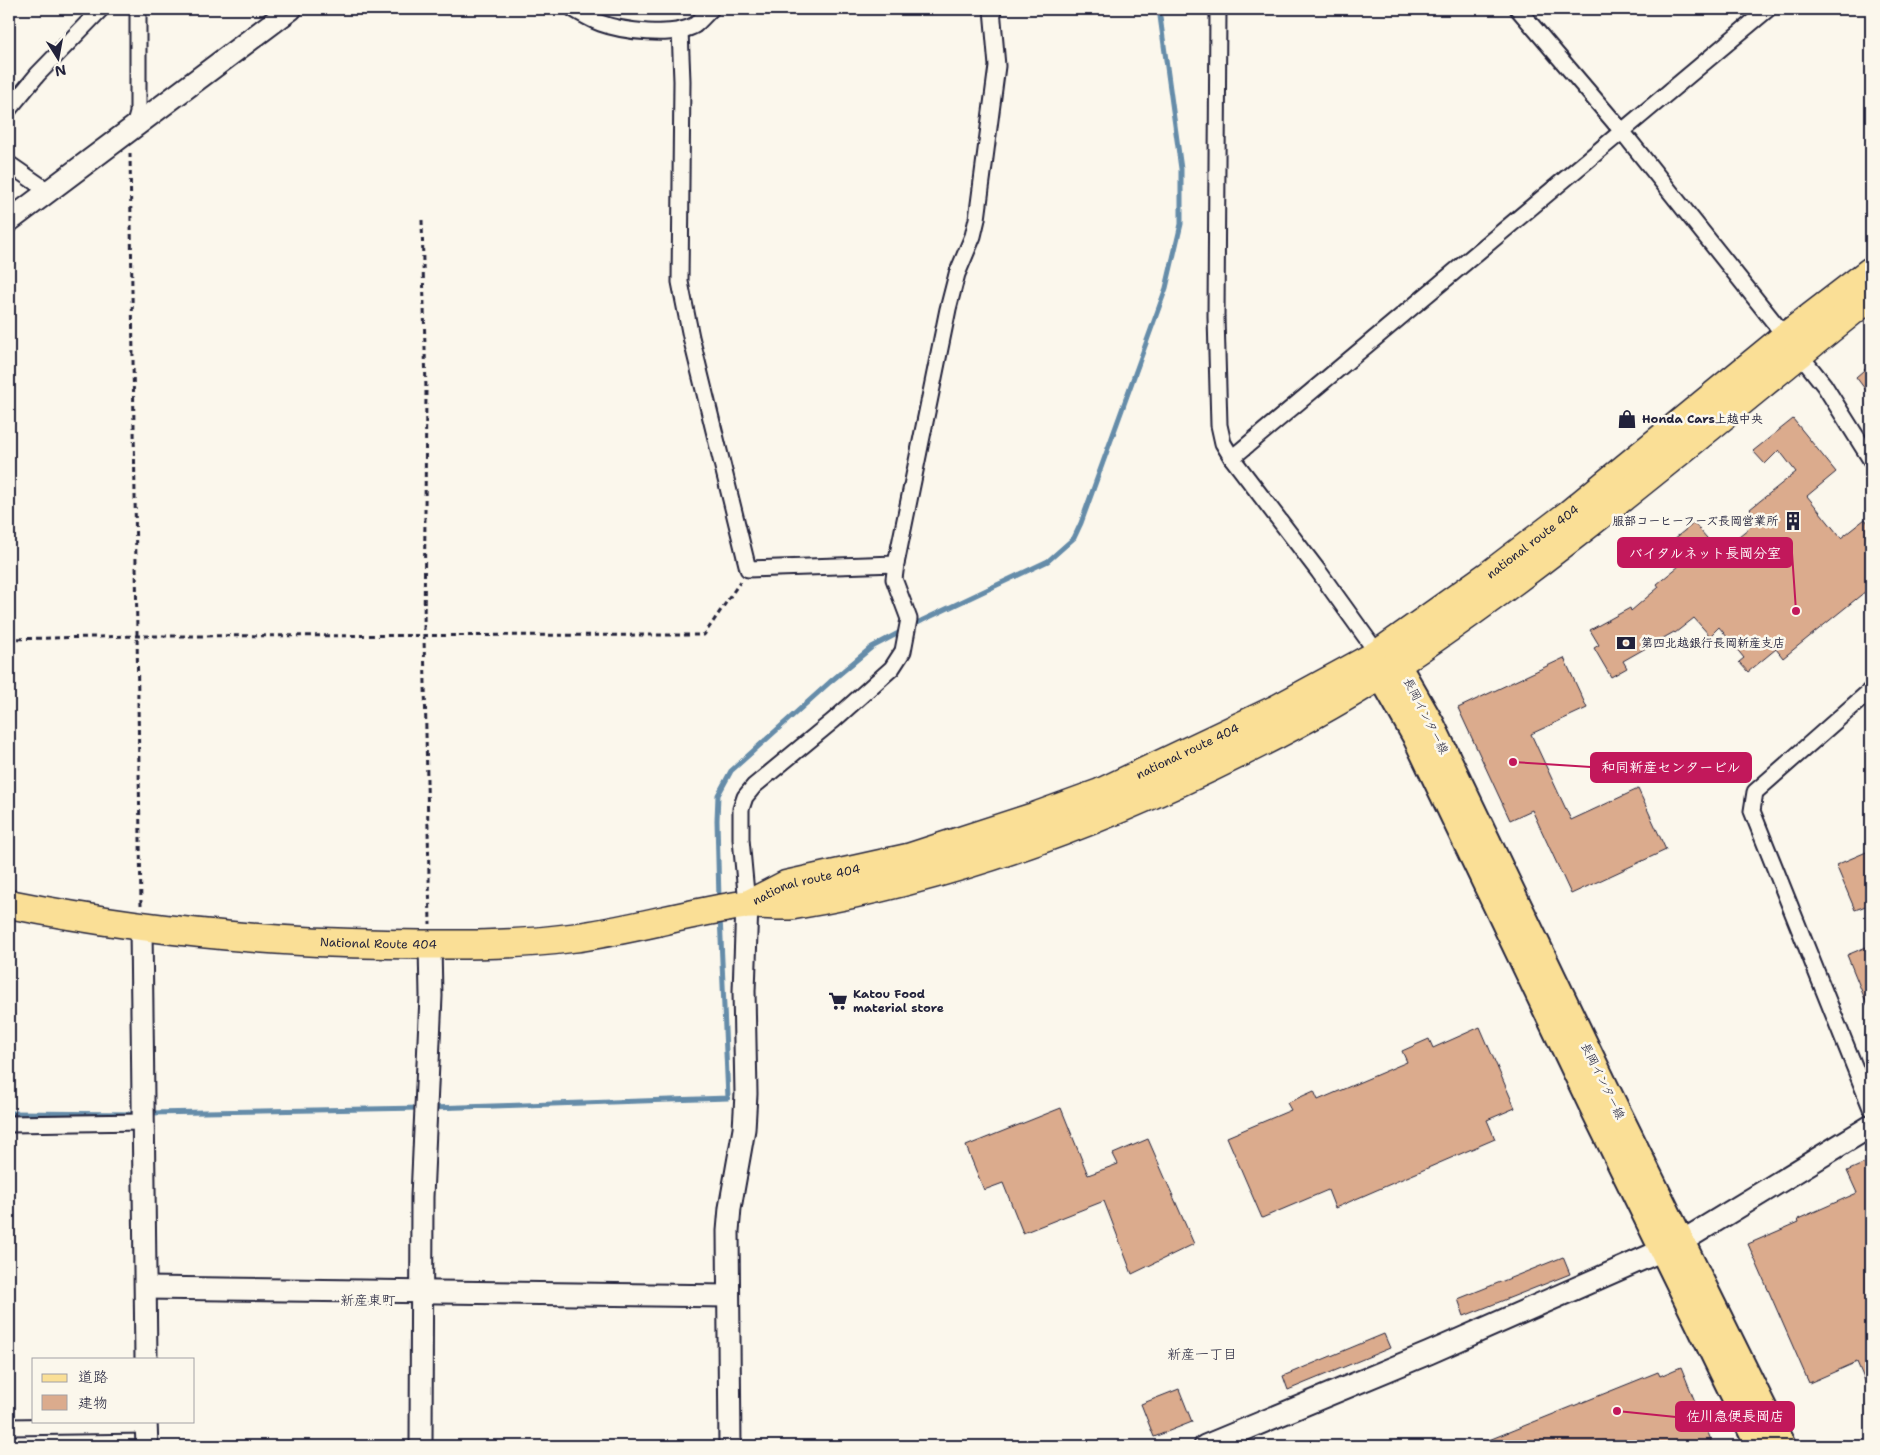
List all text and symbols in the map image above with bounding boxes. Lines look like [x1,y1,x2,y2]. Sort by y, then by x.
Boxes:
north arrow [32,32,82,82]
text: N [53,61,68,81]
shop icon: Honda Cars上越中央 [1616,408,1638,430]
place label: Honda Cars上越中央 [1642,411,1763,427]
street label: national route 404 [1483,501,1582,582]
building icon: 服部コーヒーフーズ長岡営業所 [1782,510,1804,532]
place label: 服部コーヒーフーズ長岡営業所 [1612,513,1779,529]
callout: バイタルネット長岡分室 [1618,538,1792,567]
text: バイタルネット長岡分室 [1629,544,1781,562]
bank icon: 第四北越銀行長岡新産支店 [1615,632,1637,654]
place label: 第四北越銀行長岡新産支店 [1641,635,1785,651]
street label: 長岡インター線 [1400,675,1452,757]
street label: national route 404 [1133,720,1242,783]
callout: 和同新産センタービル [1591,753,1751,782]
text: 和同新産センタービル [1601,758,1741,776]
street label: national route 404 [750,861,862,909]
street label: National Route 404 [320,934,437,953]
place label: Katou Food material store [853,986,944,1016]
supermarket icon: Katou Food material store [827,990,849,1012]
street label: 長岡インター線 [1578,1040,1628,1122]
district label: 新産東町 [340,1291,396,1309]
district label: 新産一丁目 [1167,1345,1237,1363]
legend [32,1358,195,1422]
text: 道路 [78,1367,108,1387]
text: 建物 [78,1393,108,1413]
callout: 佐川急便長岡店 [1676,1402,1794,1431]
text: 佐川急便長岡店 [1686,1407,1784,1425]

